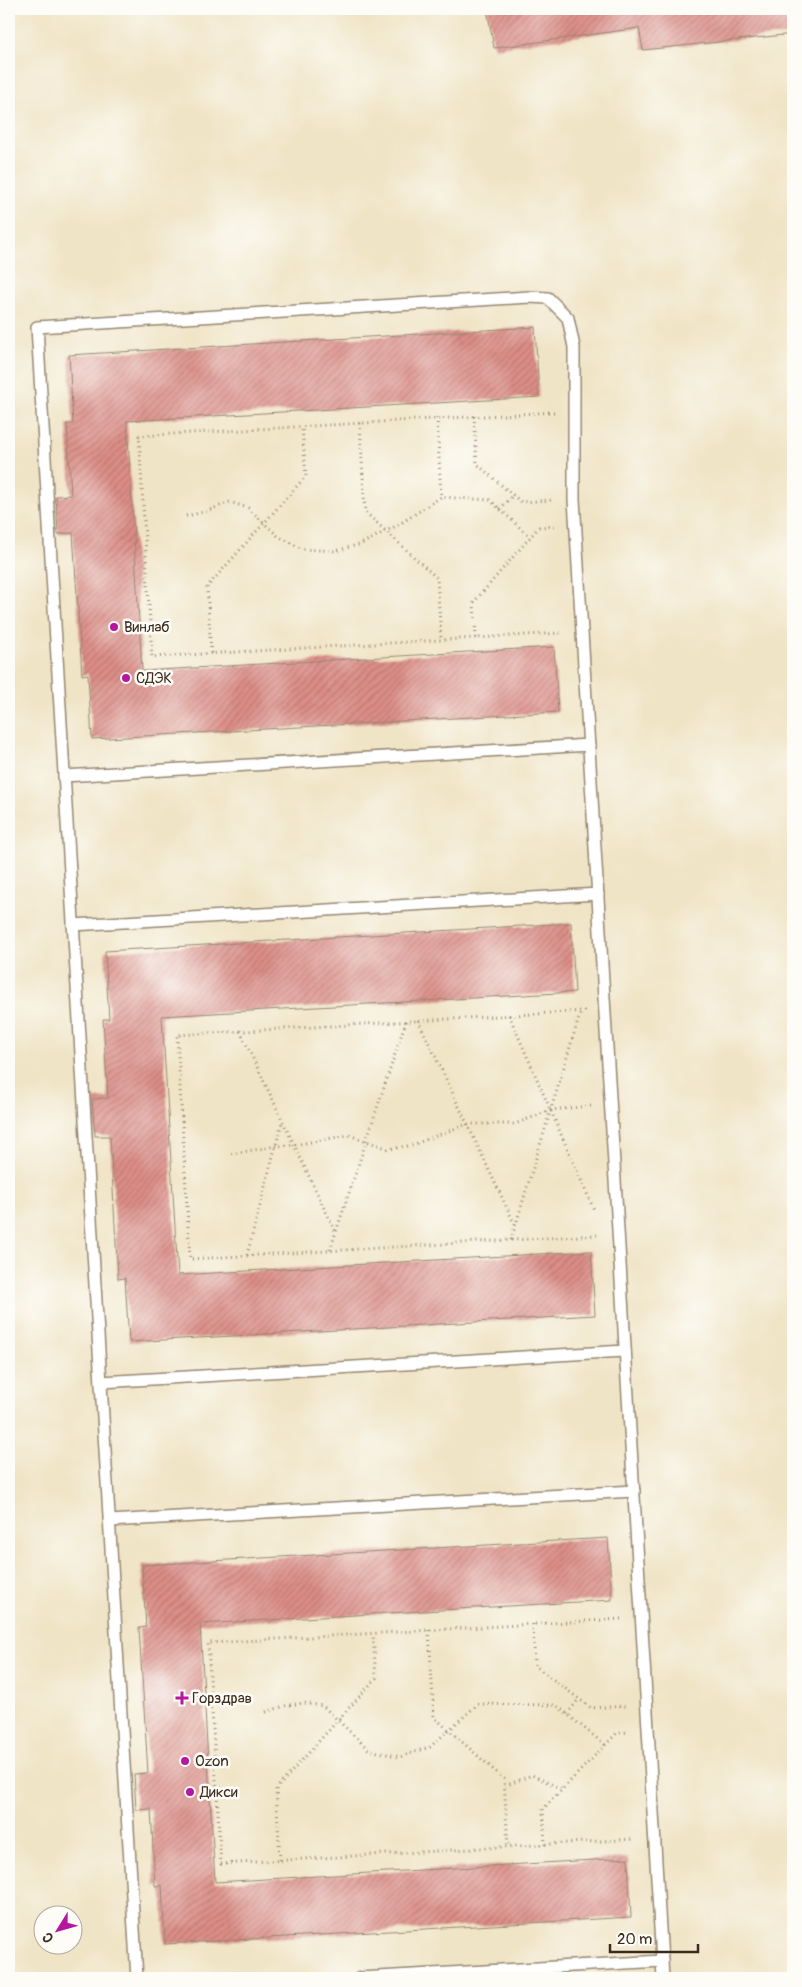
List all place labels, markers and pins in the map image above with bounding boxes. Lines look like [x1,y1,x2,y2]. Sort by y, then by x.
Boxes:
place label: Винлаб [124,618,170,637]
marker: Винлаб [108,621,120,633]
place label: СДЭК [136,669,172,688]
marker: СДЭК [120,672,132,684]
place label: Горздрав [192,1689,252,1708]
marker: Горздрав [176,1692,188,1704]
place label: Ozon [195,1752,229,1771]
marker: Ozon [179,1755,191,1767]
place label: Дикси [199,1783,238,1802]
marker: Дикси [184,1786,196,1798]

